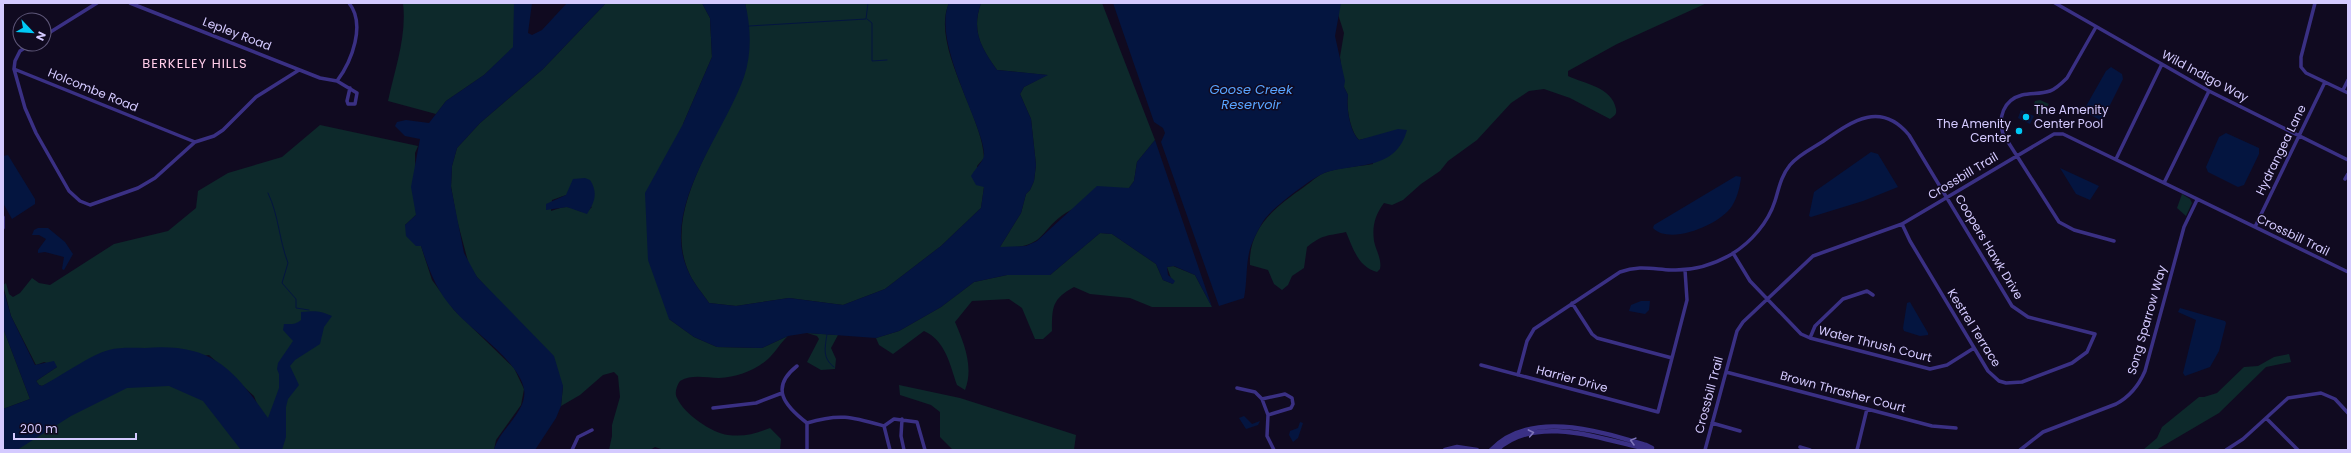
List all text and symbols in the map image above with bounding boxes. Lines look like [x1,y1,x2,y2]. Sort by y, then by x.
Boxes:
north arrow [12,12,52,52]
street label: Lepley Road [200,13,274,54]
text: N [32,29,50,43]
street label: Wild Indigo Way [2159,45,2252,106]
district label: BERKELEY HILLS [142,54,248,73]
street label: Holcombe Road [45,64,141,115]
water label: Goose Creek Reservoir [1209,80,1294,114]
place label: The Amenity Center Pool [2034,101,2109,132]
street label: Hydrangea Lane [2251,102,2310,198]
marker: The Amenity Center Pool [2021,112,2031,122]
place label: The Amenity Center [1937,115,2012,146]
marker: The Amenity Center [2014,126,2024,136]
street label: Crossbill Trail [1924,148,2001,203]
street label: Coopers Hawk Drive [1951,191,2028,302]
street label: Crossbill Trail [2254,210,2333,260]
street label: Song Sparrow Way [2123,263,2170,377]
street label: Kestrel Terrace [1944,285,2005,370]
street label: Water Thrush Court [1817,321,1934,366]
street label: Crossbill Trail [1690,354,1727,435]
street label: Harrier Drive [1534,361,1610,396]
street label: Brown Thrasher Court [1778,367,1908,416]
scale bar [14,415,136,441]
text: 200 m [20,420,58,437]
one-way arrow [1528,429,1534,437]
one-way arrow [1630,437,1637,446]

